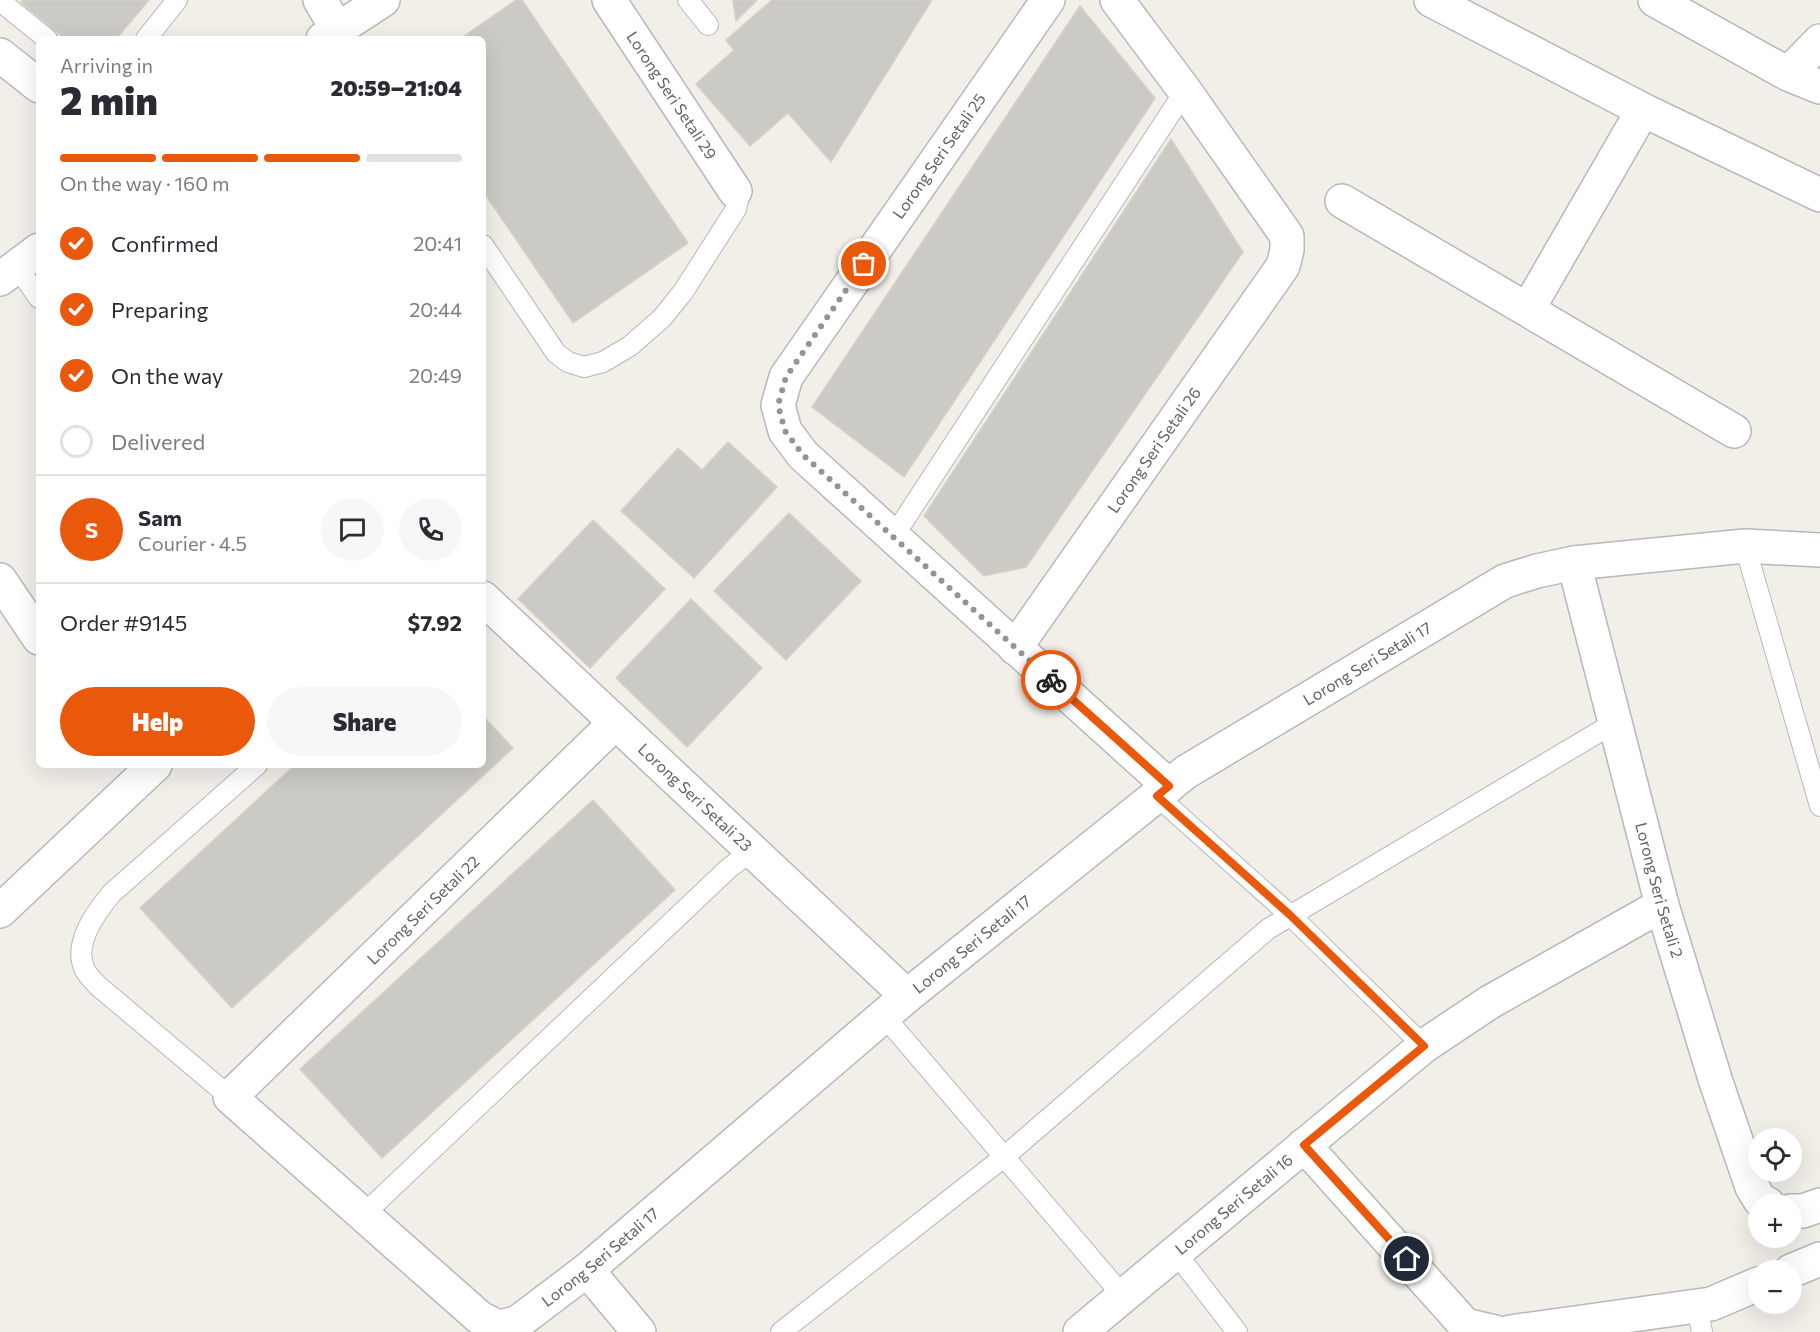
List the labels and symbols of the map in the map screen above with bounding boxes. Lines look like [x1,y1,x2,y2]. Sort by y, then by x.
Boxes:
street label: Lorong Seri Setali 29 [623,27,721,162]
street label: Lorong Seri Setali 25 [888,89,989,222]
pin [838,238,889,289]
street label: Lorong Seri Setali 26 [1103,383,1204,516]
street label: Lorong Seri Setali 17 [1299,617,1434,709]
courier [1021,650,1081,710]
street label: Lorong Seri Setali 23 [635,739,756,855]
street label: Lorong Seri Setali 2 [1632,820,1688,960]
street label: Lorong Seri Setali 22 [363,851,483,968]
street label: Lorong Seri Setali 17 [908,891,1034,997]
street label: Lorong Seri Setali 16 [1171,1149,1296,1258]
street label: Lorong Seri Setali 17 [537,1203,662,1310]
pin [1381,1233,1432,1284]

